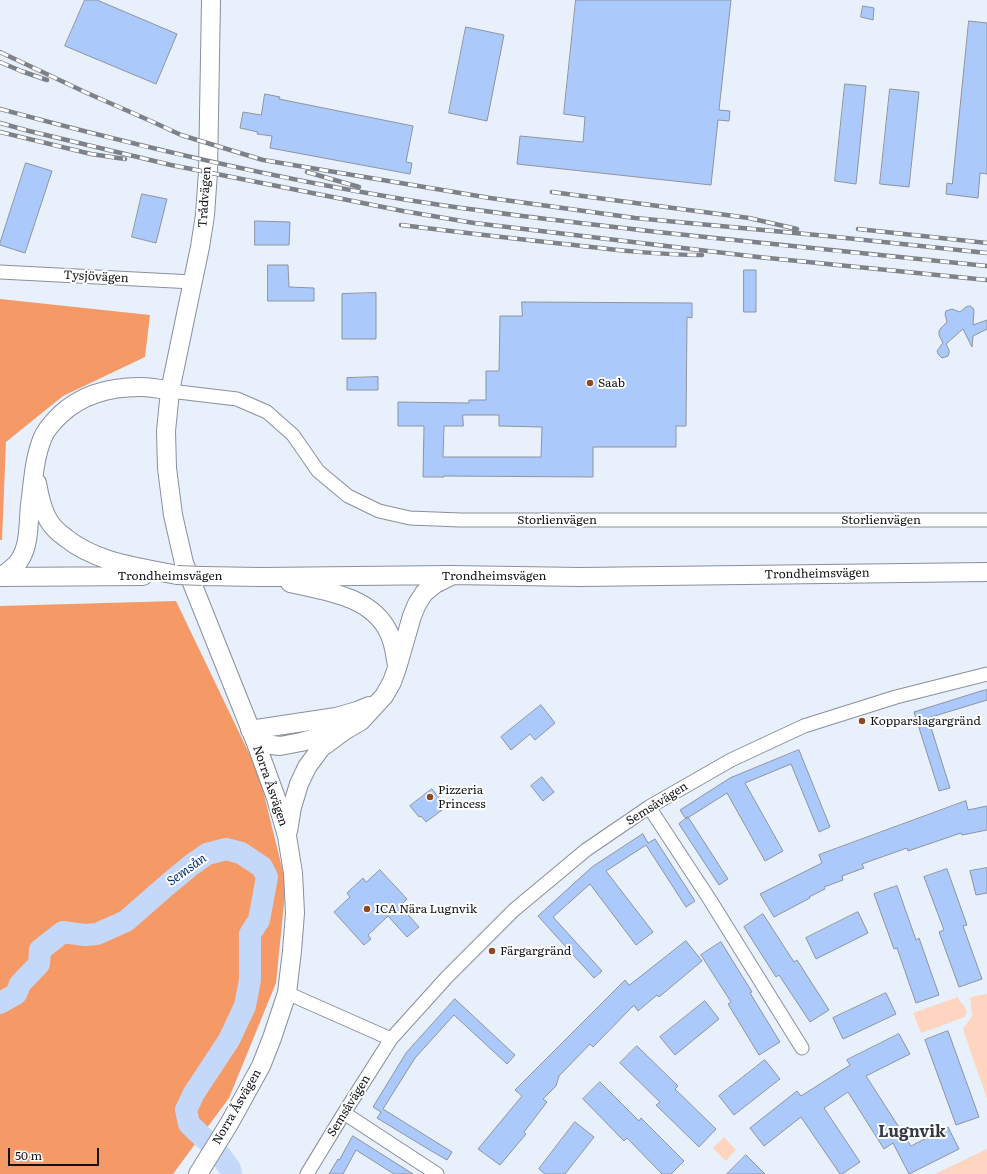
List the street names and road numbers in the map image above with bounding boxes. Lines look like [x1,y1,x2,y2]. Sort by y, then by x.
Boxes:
street label: Trådvägen [196,166,214,228]
street label: Tysjövägen [63,268,129,286]
street label: Storlienvägen [517,513,597,527]
street label: Storlienvägen [841,513,921,527]
street label: Trondheimsvägen [764,566,870,582]
street label: Trondheimsvägen [117,569,223,583]
street label: Trondheimsvägen [441,569,547,583]
street label: Norra Åsvägen [249,744,291,828]
street label: Semsåvägen [623,779,691,829]
street label: Norra Åsvägen [210,1067,264,1147]
street label: Semsåvägen [324,1072,374,1140]

